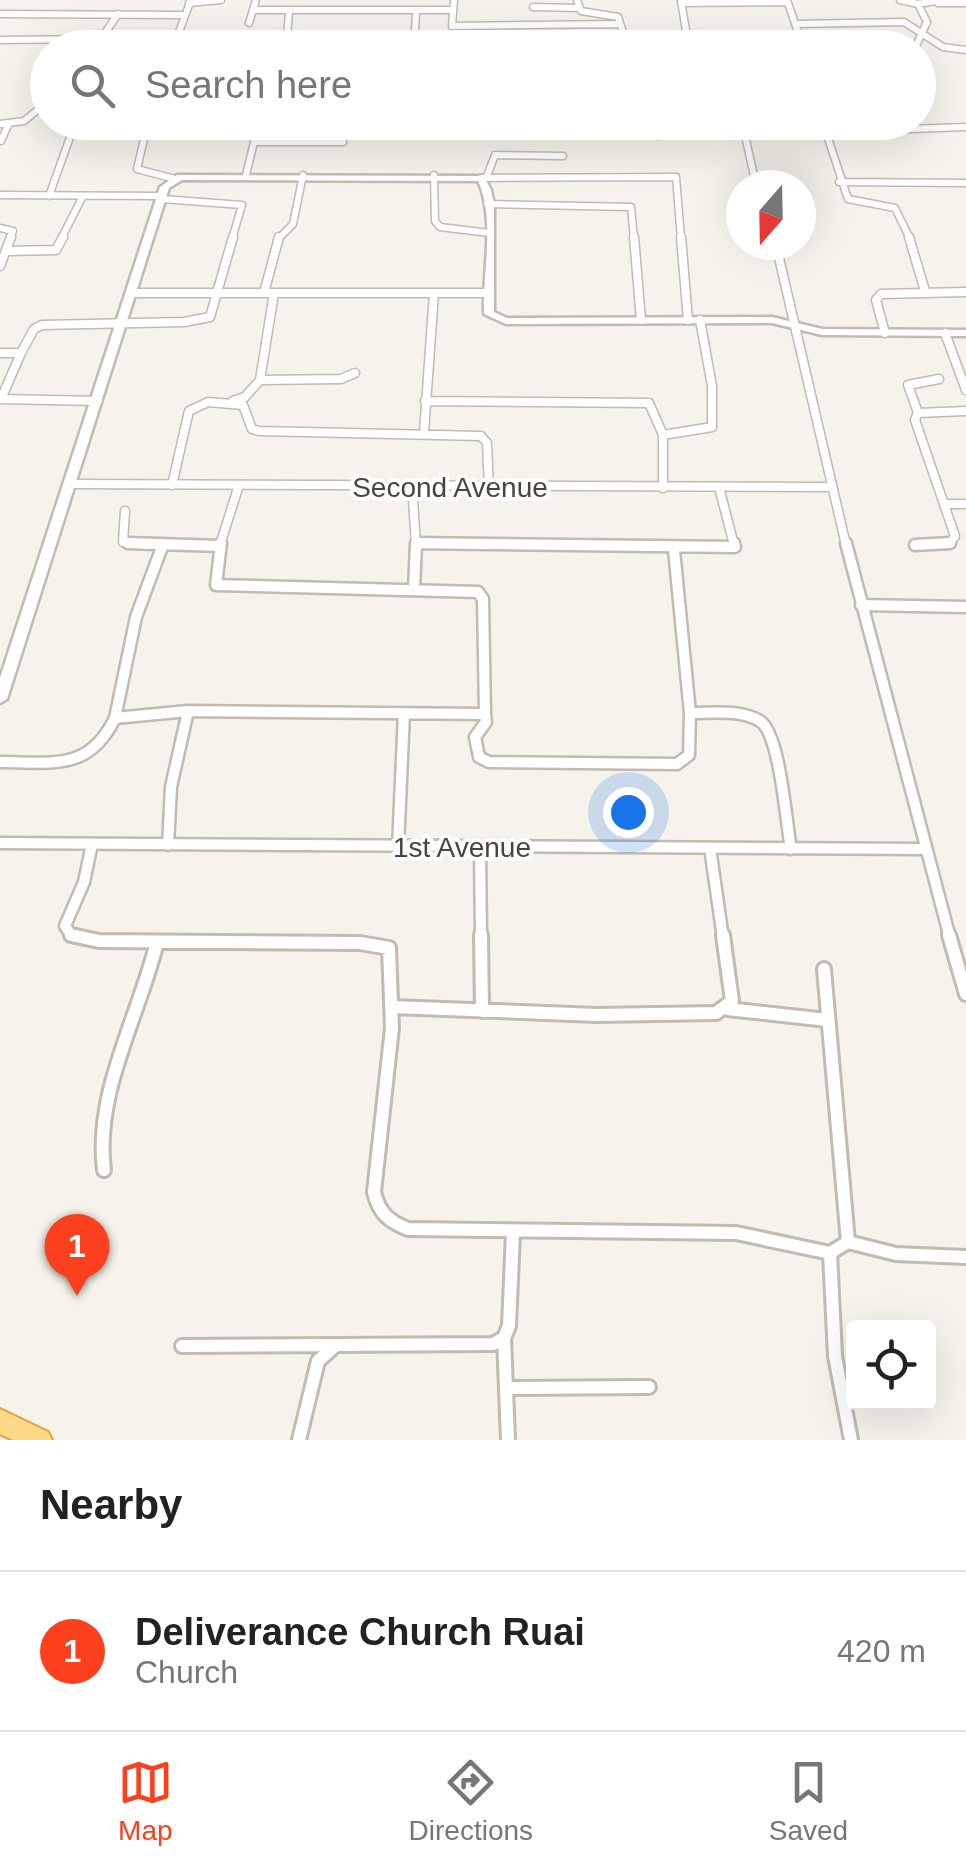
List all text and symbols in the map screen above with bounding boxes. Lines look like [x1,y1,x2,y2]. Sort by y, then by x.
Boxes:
search box [30,30,936,140]
icon: search [65,58,120,113]
text: Search here [145,64,352,106]
north arrow [726,170,816,260]
street label: Second Avenue [352,472,548,503]
your location [603,787,654,838]
street label: 1st Avenue [393,832,531,863]
pin: 1 [44,1214,110,1296]
map controls [846,1320,936,1410]
button: locate [846,1320,936,1410]
text: Nearby [40,1481,182,1528]
text: Deliverance Church Ruai [135,1611,585,1653]
text: 1 [64,1633,81,1669]
text: 420 m [837,1633,926,1669]
text: Church [135,1654,238,1690]
tab: Map [118,1755,173,1847]
tab: Directions [409,1755,533,1847]
tab: Saved [769,1755,848,1847]

